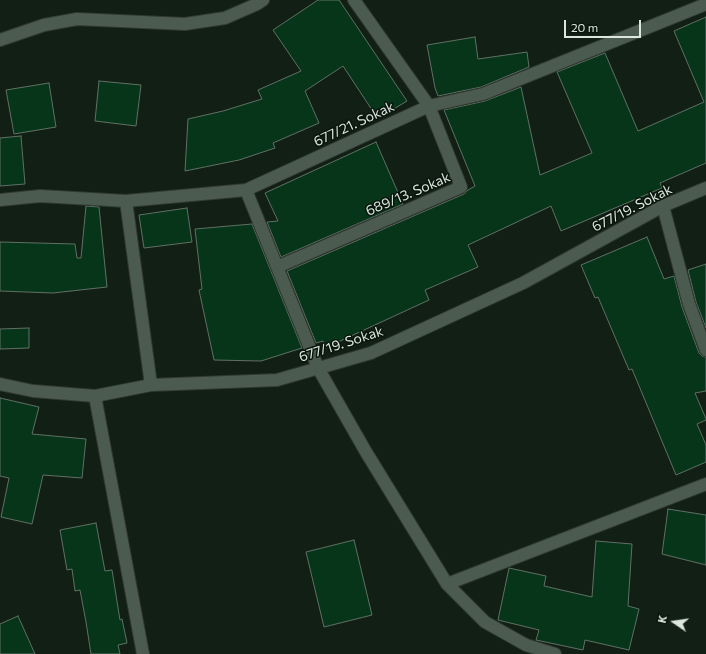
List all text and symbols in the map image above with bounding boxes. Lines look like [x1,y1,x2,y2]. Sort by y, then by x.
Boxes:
scale bar [566,12,643,38]
text: 20 m [571,20,598,34]
street label: 677/21. Sokak [311,98,397,150]
street label: 689/13. Sokak [363,169,453,219]
street label: 677/19. Sokak [589,181,675,235]
street label: 677/19. Sokak [297,322,385,366]
north arrow [654,602,694,642]
text: K [655,614,669,624]

